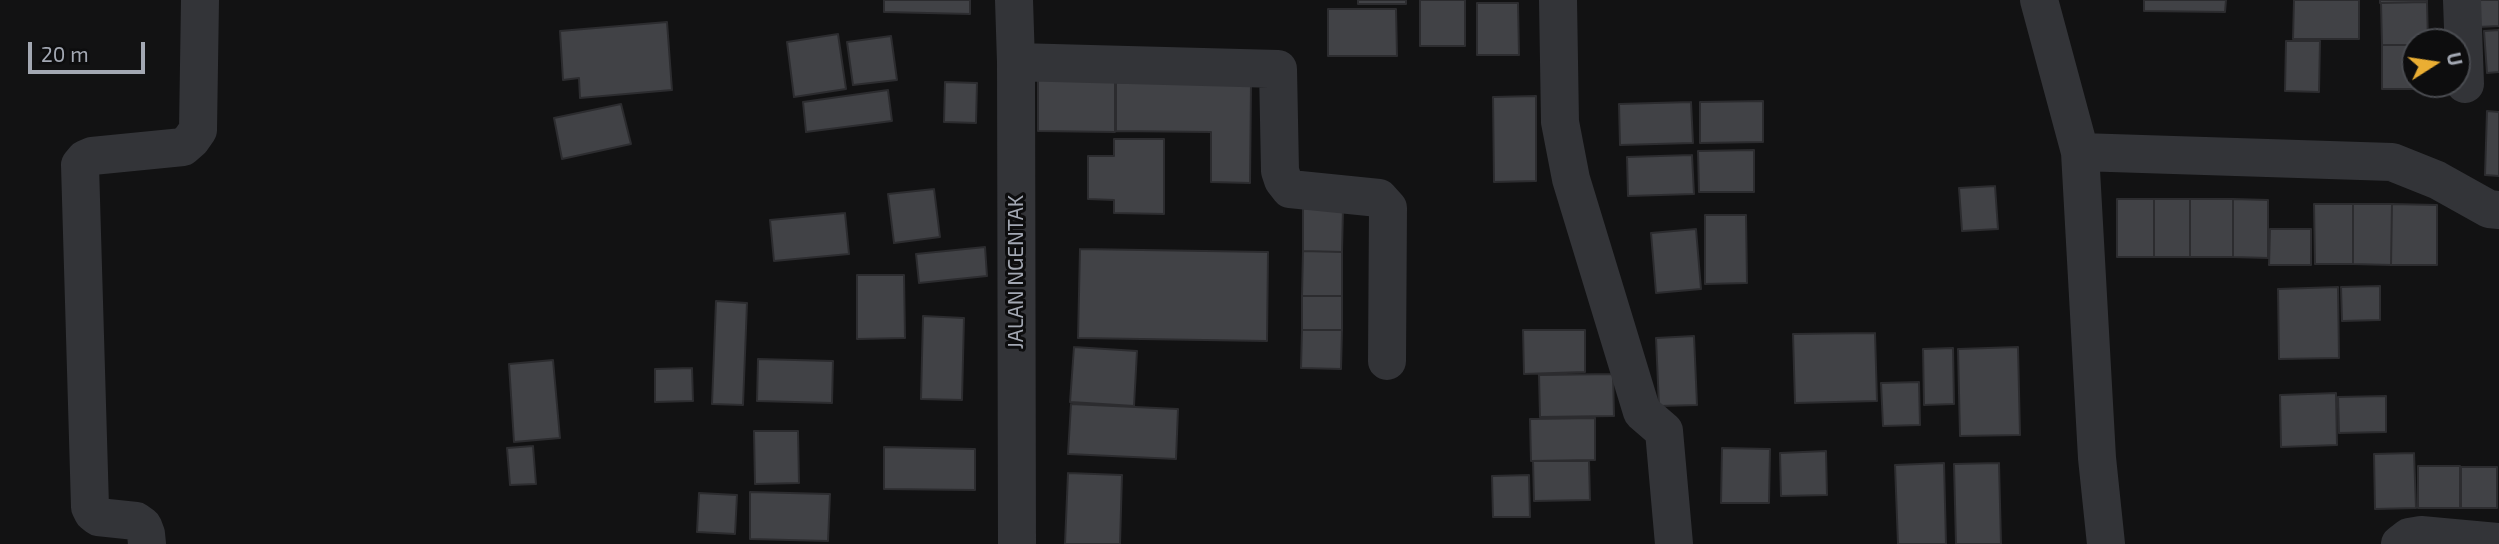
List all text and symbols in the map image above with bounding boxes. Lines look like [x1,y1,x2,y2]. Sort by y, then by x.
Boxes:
scale bar [32,28,149,72]
north arrow [2401,28,2471,98]
text: 20 m [41,41,89,66]
text: U [2442,50,2468,68]
street label: JALAN NGENTAK [1003,195,1029,349]

